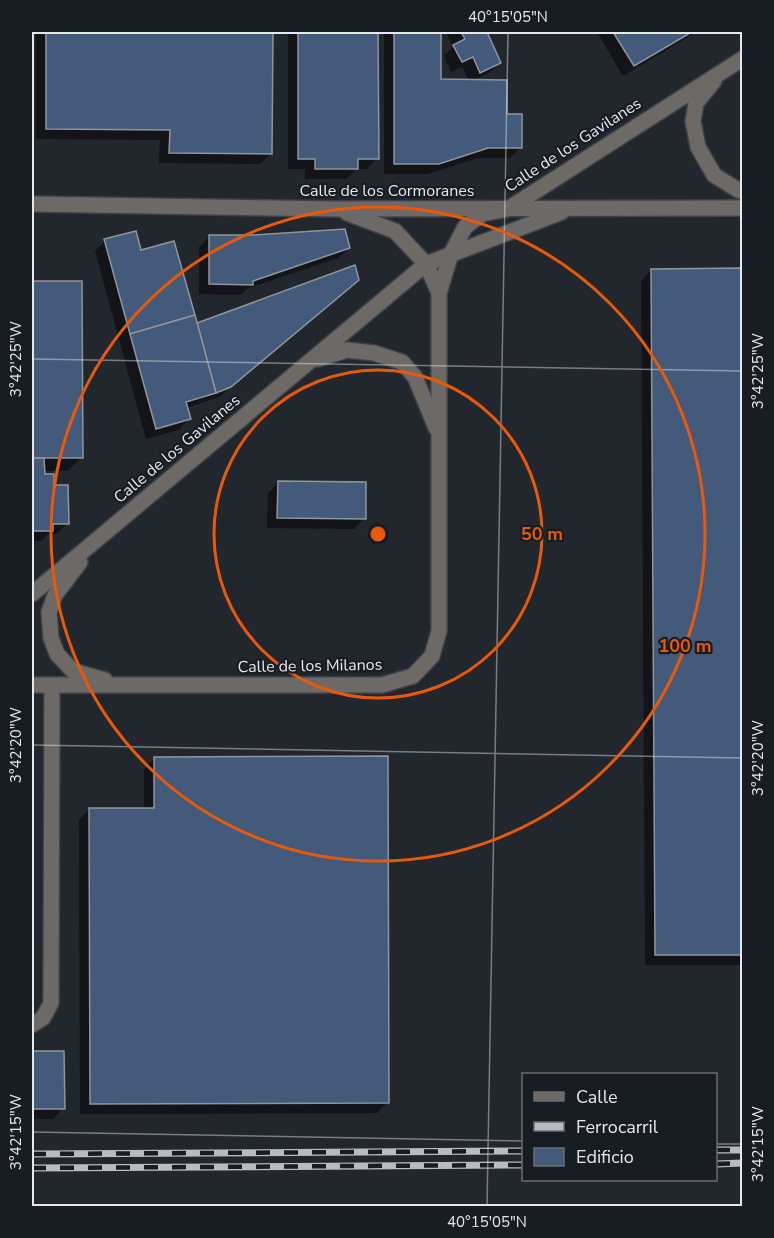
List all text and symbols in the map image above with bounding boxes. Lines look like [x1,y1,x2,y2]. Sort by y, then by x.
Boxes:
text: 40°15'05"N [468,7,548,27]
street label: Calle de los Gavilanes [500,93,646,197]
street label: Calle de los Cormoranes [299,180,475,202]
text: 3°42'25"W [6,320,26,397]
text: 3°42'25"W [748,332,768,409]
street label: Calle de los Gavilanes [109,390,245,508]
text: 50 m [521,522,563,546]
centre of rings [368,524,388,544]
text: 100 m [658,634,712,658]
street label: Calle de los Milanos [238,654,382,678]
text: 3°42'20"W [6,706,26,783]
text: 3°42'20"W [748,719,768,796]
legend [522,1073,717,1181]
text: Calle [576,1085,618,1109]
text: 3°42'15"W [6,1093,26,1170]
text: 3°42'15"W [748,1105,768,1182]
text: Ferrocarril [576,1115,659,1139]
text: Edificio [576,1145,634,1169]
text: 40°15'05"N [447,1212,527,1232]

